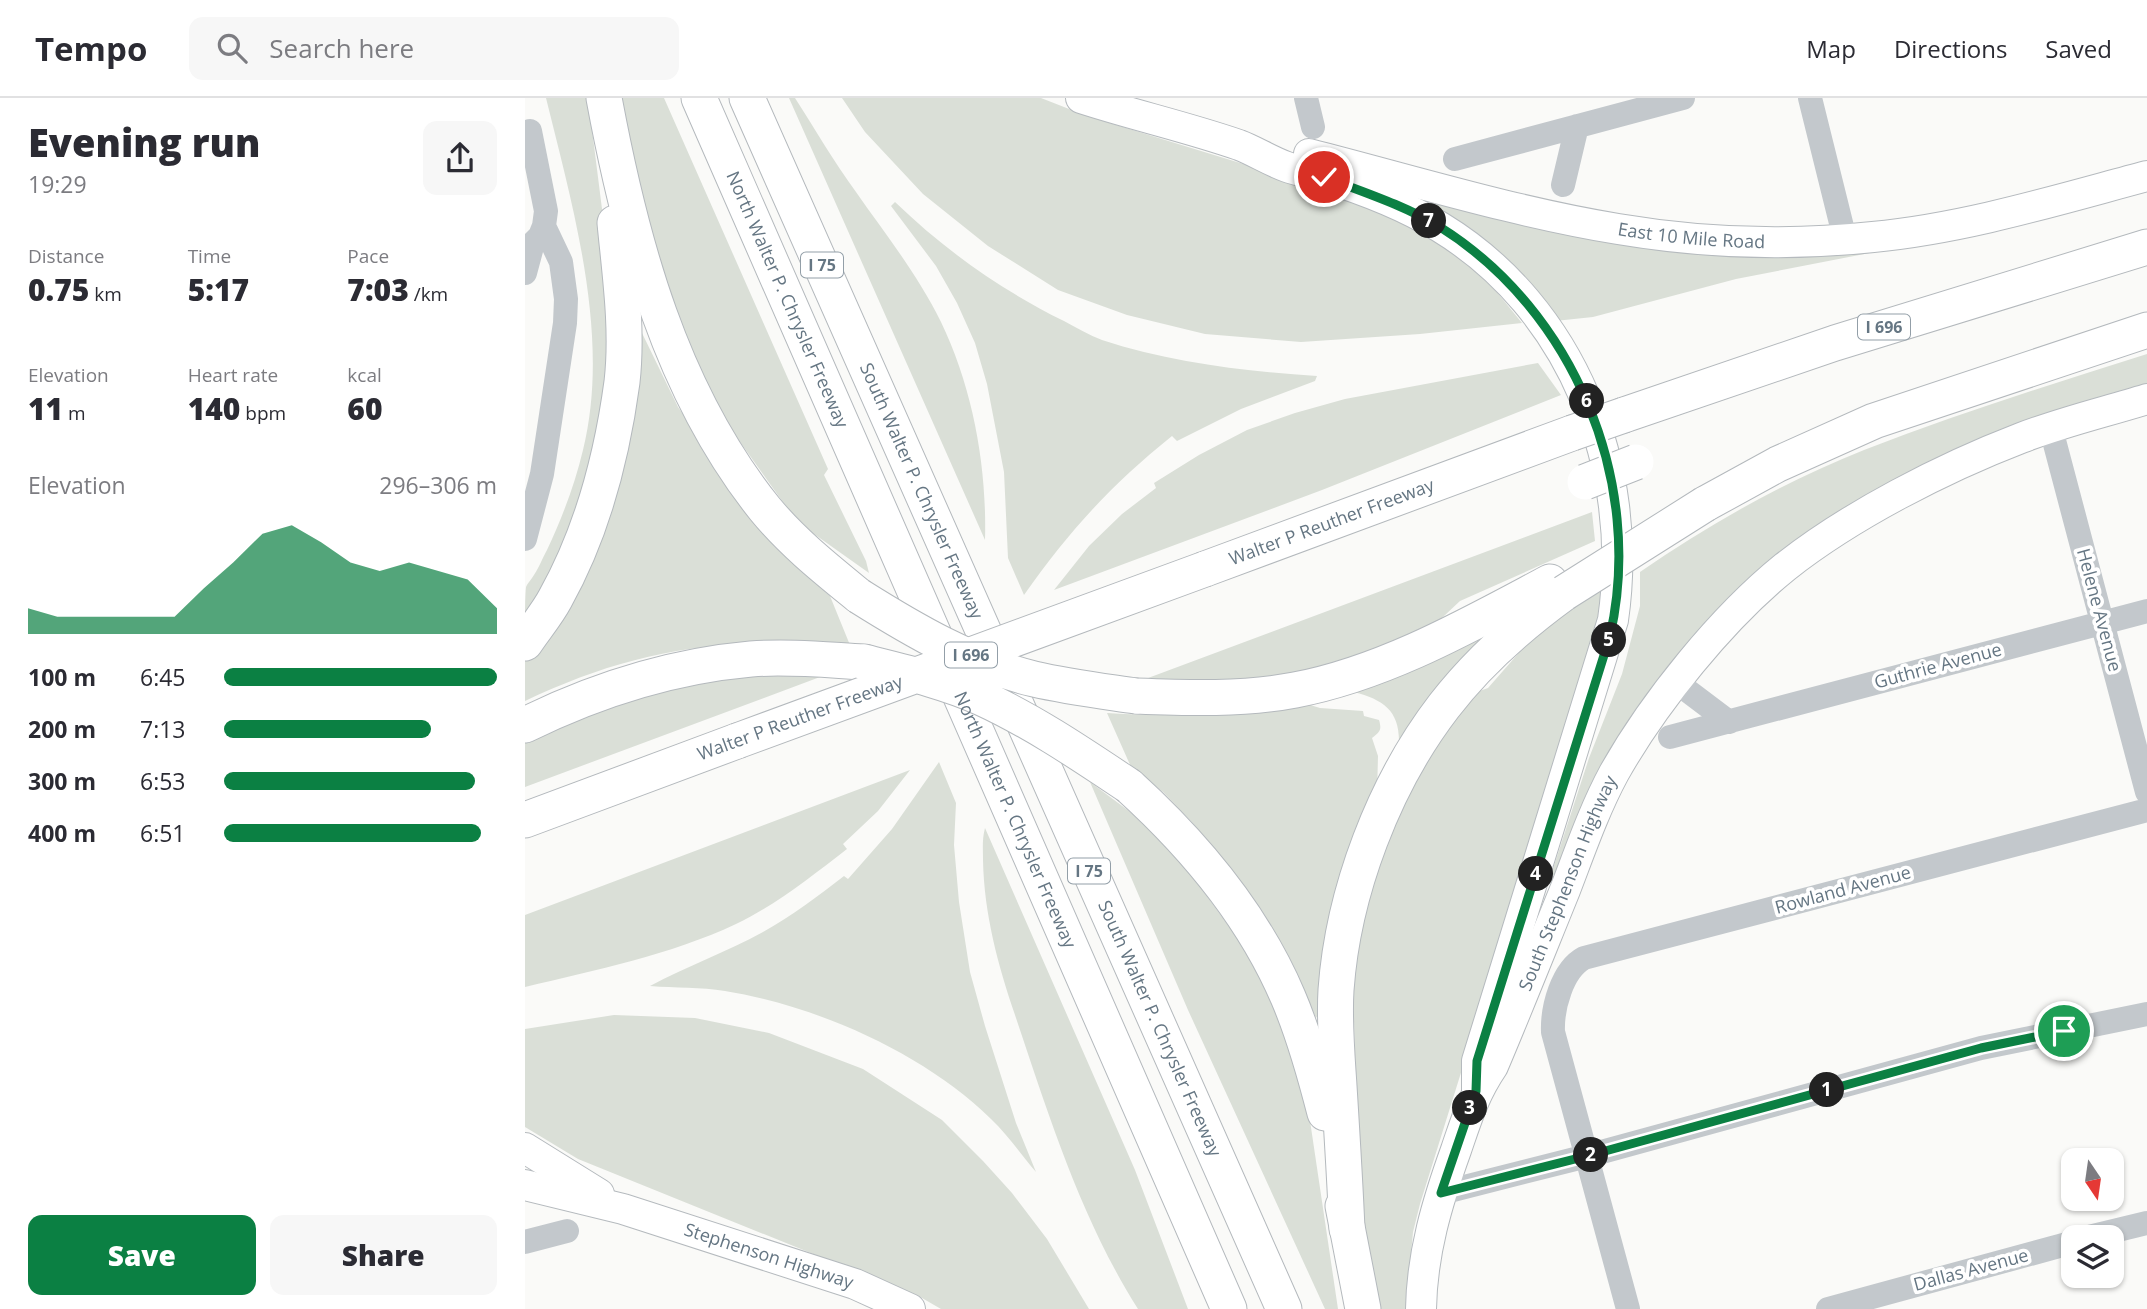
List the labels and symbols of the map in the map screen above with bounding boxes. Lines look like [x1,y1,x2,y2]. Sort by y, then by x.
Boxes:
pin [1294,147,1354,207]
street label: North Walter P. Chrysler Freeway [721,167,855,432]
pin: 7 [1411,204,1447,238]
street label: East 10 Mile Road [1616,216,1765,253]
road number: I 75 [801,252,843,278]
road number: I 696 [1858,314,1910,340]
street label: South Walter P. Chrysler Freeway [855,359,990,623]
pin: 6 [1569,384,1605,418]
street label: Walter P Reuther Freeway [1225,472,1438,570]
street label: Helene Avenue [2072,546,2128,674]
pin: 5 [1591,622,1627,658]
street label: Guthrie Avenue [1871,636,2004,694]
road number: I 696 [945,642,997,668]
street label: Walter P Reuther Freeway [694,668,907,765]
street label: North Walter P. Chrysler Freeway [949,687,1083,952]
street label: South Stephenson Highway [1512,770,1622,994]
pin: 4 [1518,856,1553,892]
road number: I 75 [1068,858,1110,884]
street label: Rowland Avenue [1772,859,1913,919]
street label: South Walter P. Chrysler Freeway [1093,896,1228,1161]
pin [2034,1001,2094,1061]
pin: 1 [1809,1072,1845,1108]
pin: 3 [1453,1090,1487,1126]
pin: 2 [1573,1138,1609,1172]
north arrow [2061,1148,2125,1211]
street label: Stephenson Highway [681,1217,858,1294]
street label: Dallas Avenue [1911,1242,2031,1296]

